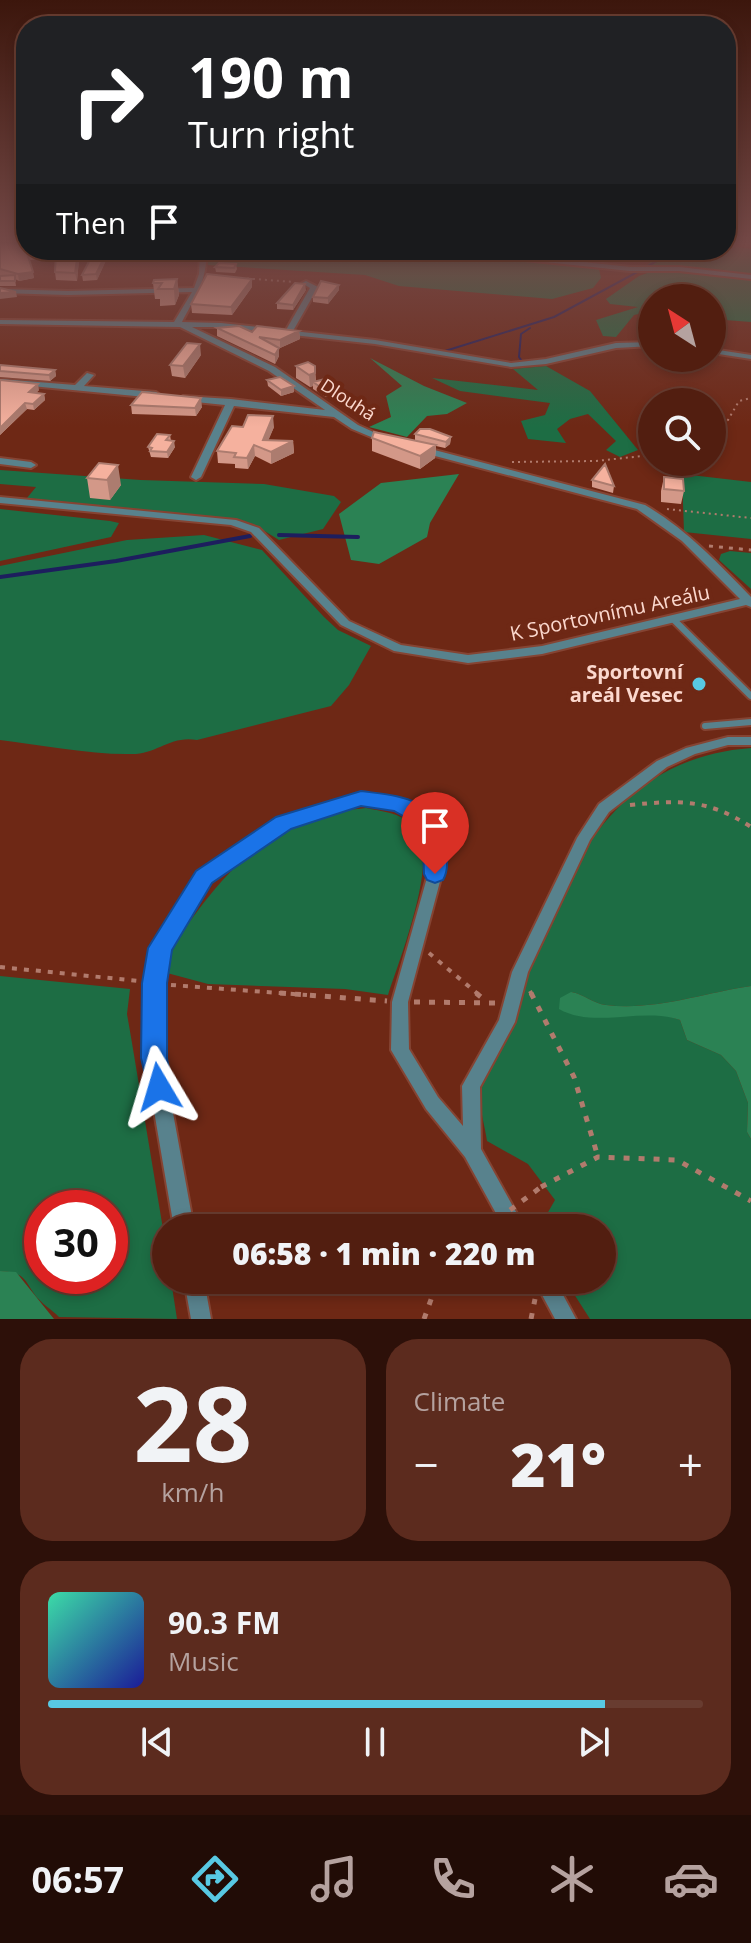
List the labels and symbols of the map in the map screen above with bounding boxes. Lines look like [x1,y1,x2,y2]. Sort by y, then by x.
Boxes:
north arrow [638,284,726,372]
street label: Dlouhá [317,373,380,426]
street label: K Sportovnímu Areálu [507,578,712,647]
place label: Sportovní areál Vesec [570,658,684,708]
marker: Sportovní areál Vesec [690,675,708,693]
pin [401,792,469,874]
position arrow [117,1045,201,1129]
speed limit sign: 30 [24,1190,128,1294]

